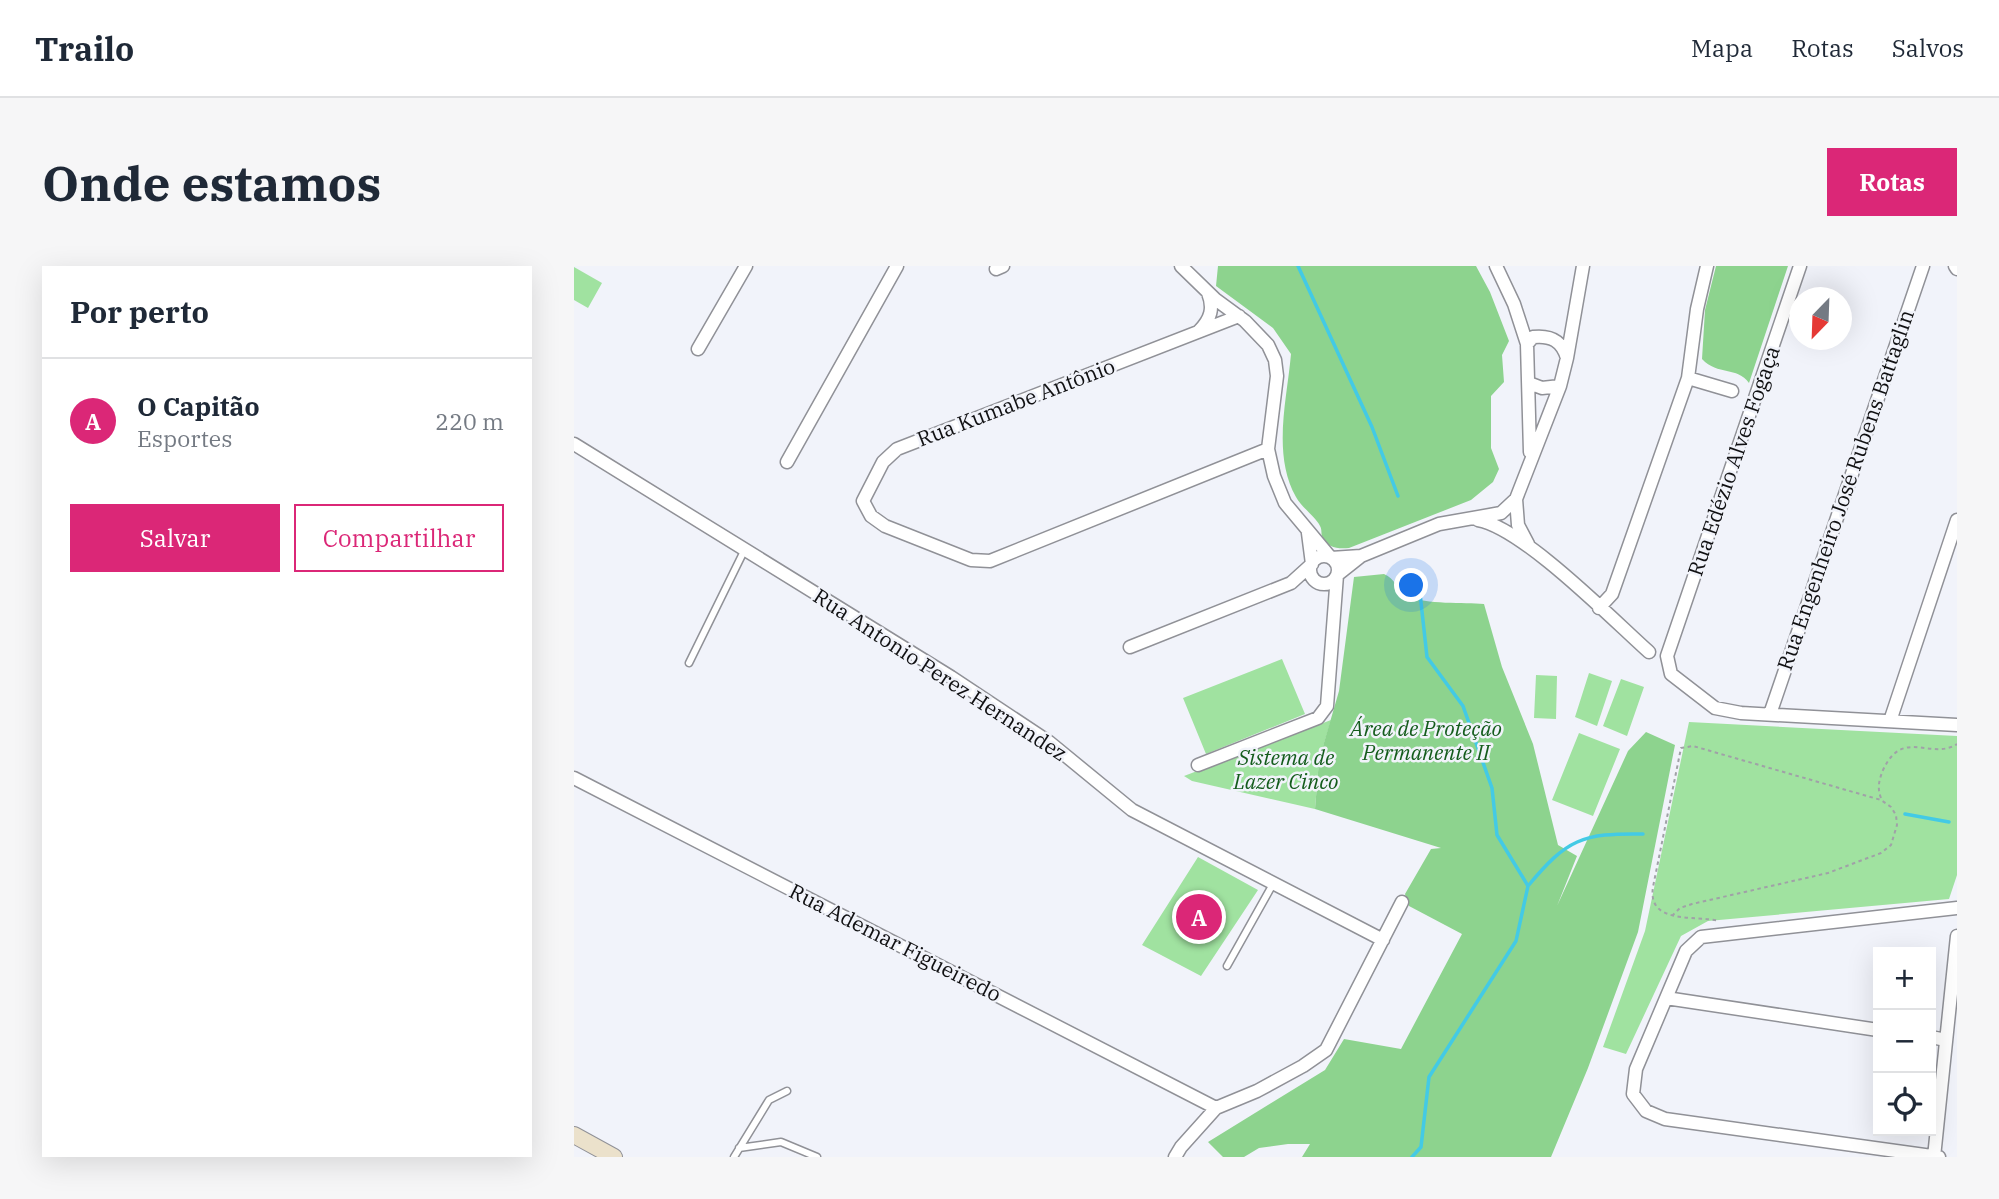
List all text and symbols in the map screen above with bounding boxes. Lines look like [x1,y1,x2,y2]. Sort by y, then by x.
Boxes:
text: Trailo [35,27,134,70]
text: Mapa [1691,32,1753,64]
text: Rotas [1791,32,1854,64]
text: Salvos [1892,32,1964,64]
button: Rotas [1827,148,1957,216]
text: Onde estamos [42,151,381,214]
north arrow [1789,287,1852,350]
text: Por perto [70,292,209,331]
street label: Rua Engenheiro José Rubens Battaglin [1770,306,1920,674]
street label: Rua Edézio Alves Fogaça [1680,342,1786,579]
street label: Rua Kumabe Antônio [913,351,1119,453]
text: O Capitão [137,389,260,423]
text: A [85,406,101,436]
text: 220 m [435,406,504,436]
text: Esportes [137,423,232,453]
button: Salvar [70,504,280,572]
button: Compartilhar [294,504,504,572]
your location [1394,568,1428,602]
street label: Rua Antonio Perez Hernandez [808,582,1073,767]
park label: Área de Proteção Permanente II [1348,714,1502,766]
park label: Sistema de Lazer Cinco [1233,743,1338,795]
street label: Rua Ademar Figueiredo [785,876,1006,1008]
pin: A [1176,891,1222,943]
map controls [1873,947,1936,1136]
button: + [1873,947,1936,1010]
button: − [1873,1010,1936,1073]
button: locate [1873,1073,1936,1136]

